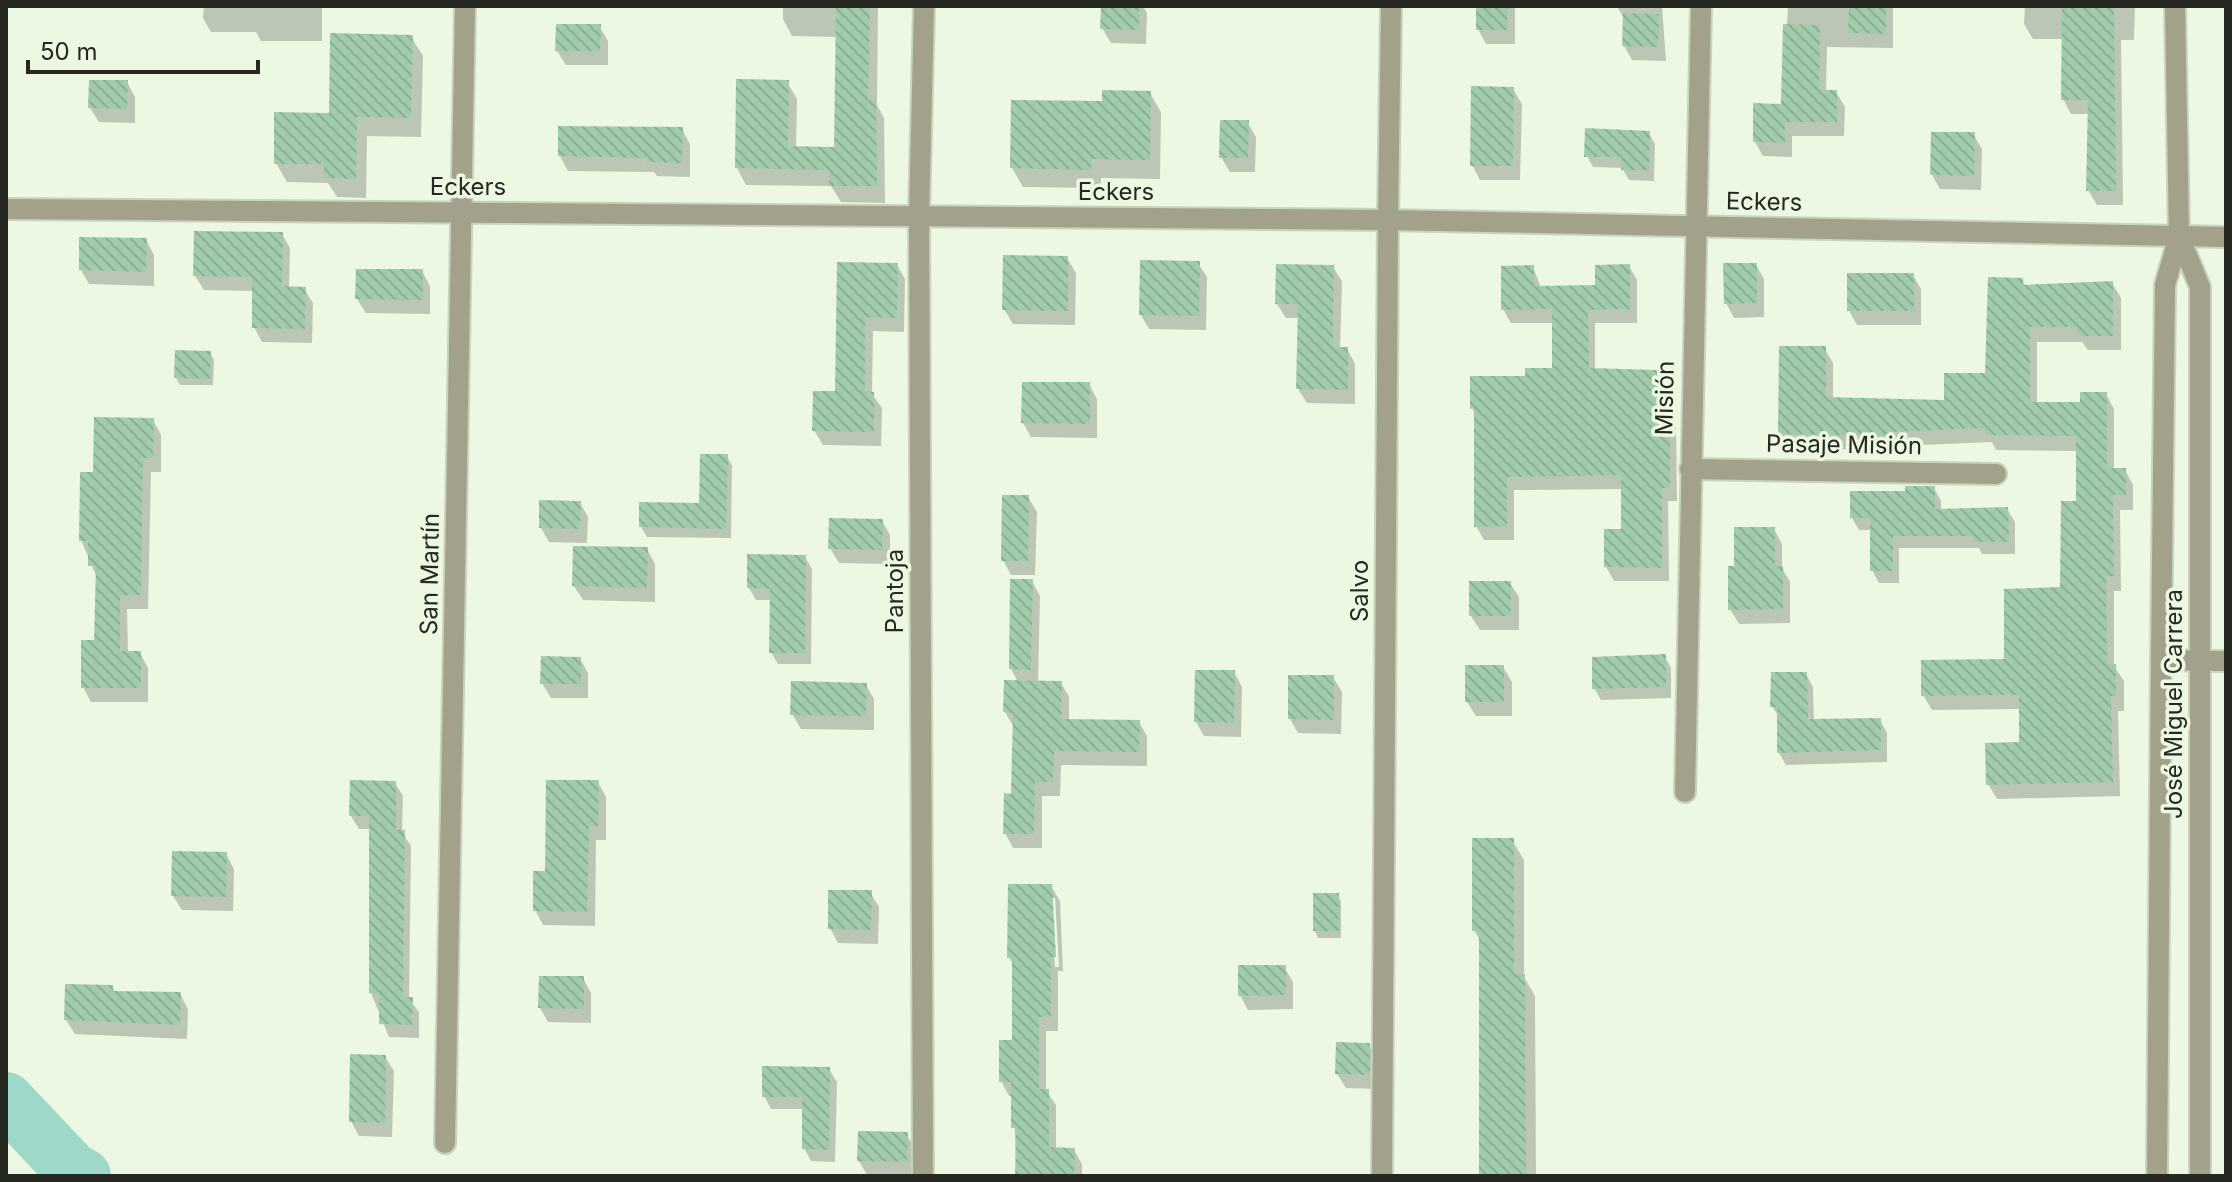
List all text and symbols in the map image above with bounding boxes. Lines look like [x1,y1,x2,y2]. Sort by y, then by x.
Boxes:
scale bar [28,24,258,74]
text: 50 m [40,37,98,66]
street label: Eckers [430,172,506,201]
street label: Eckers [1078,177,1154,206]
street label: Eckers [1726,186,1802,217]
street label: Misión [1649,360,1680,436]
street label: Pasaje Misión [1766,429,1922,460]
street label: San Martín [414,513,445,635]
street label: Pantoja [880,549,909,633]
street label: Salvo [1345,560,1374,622]
street label: José Miguel Carrera [2159,589,2188,819]

